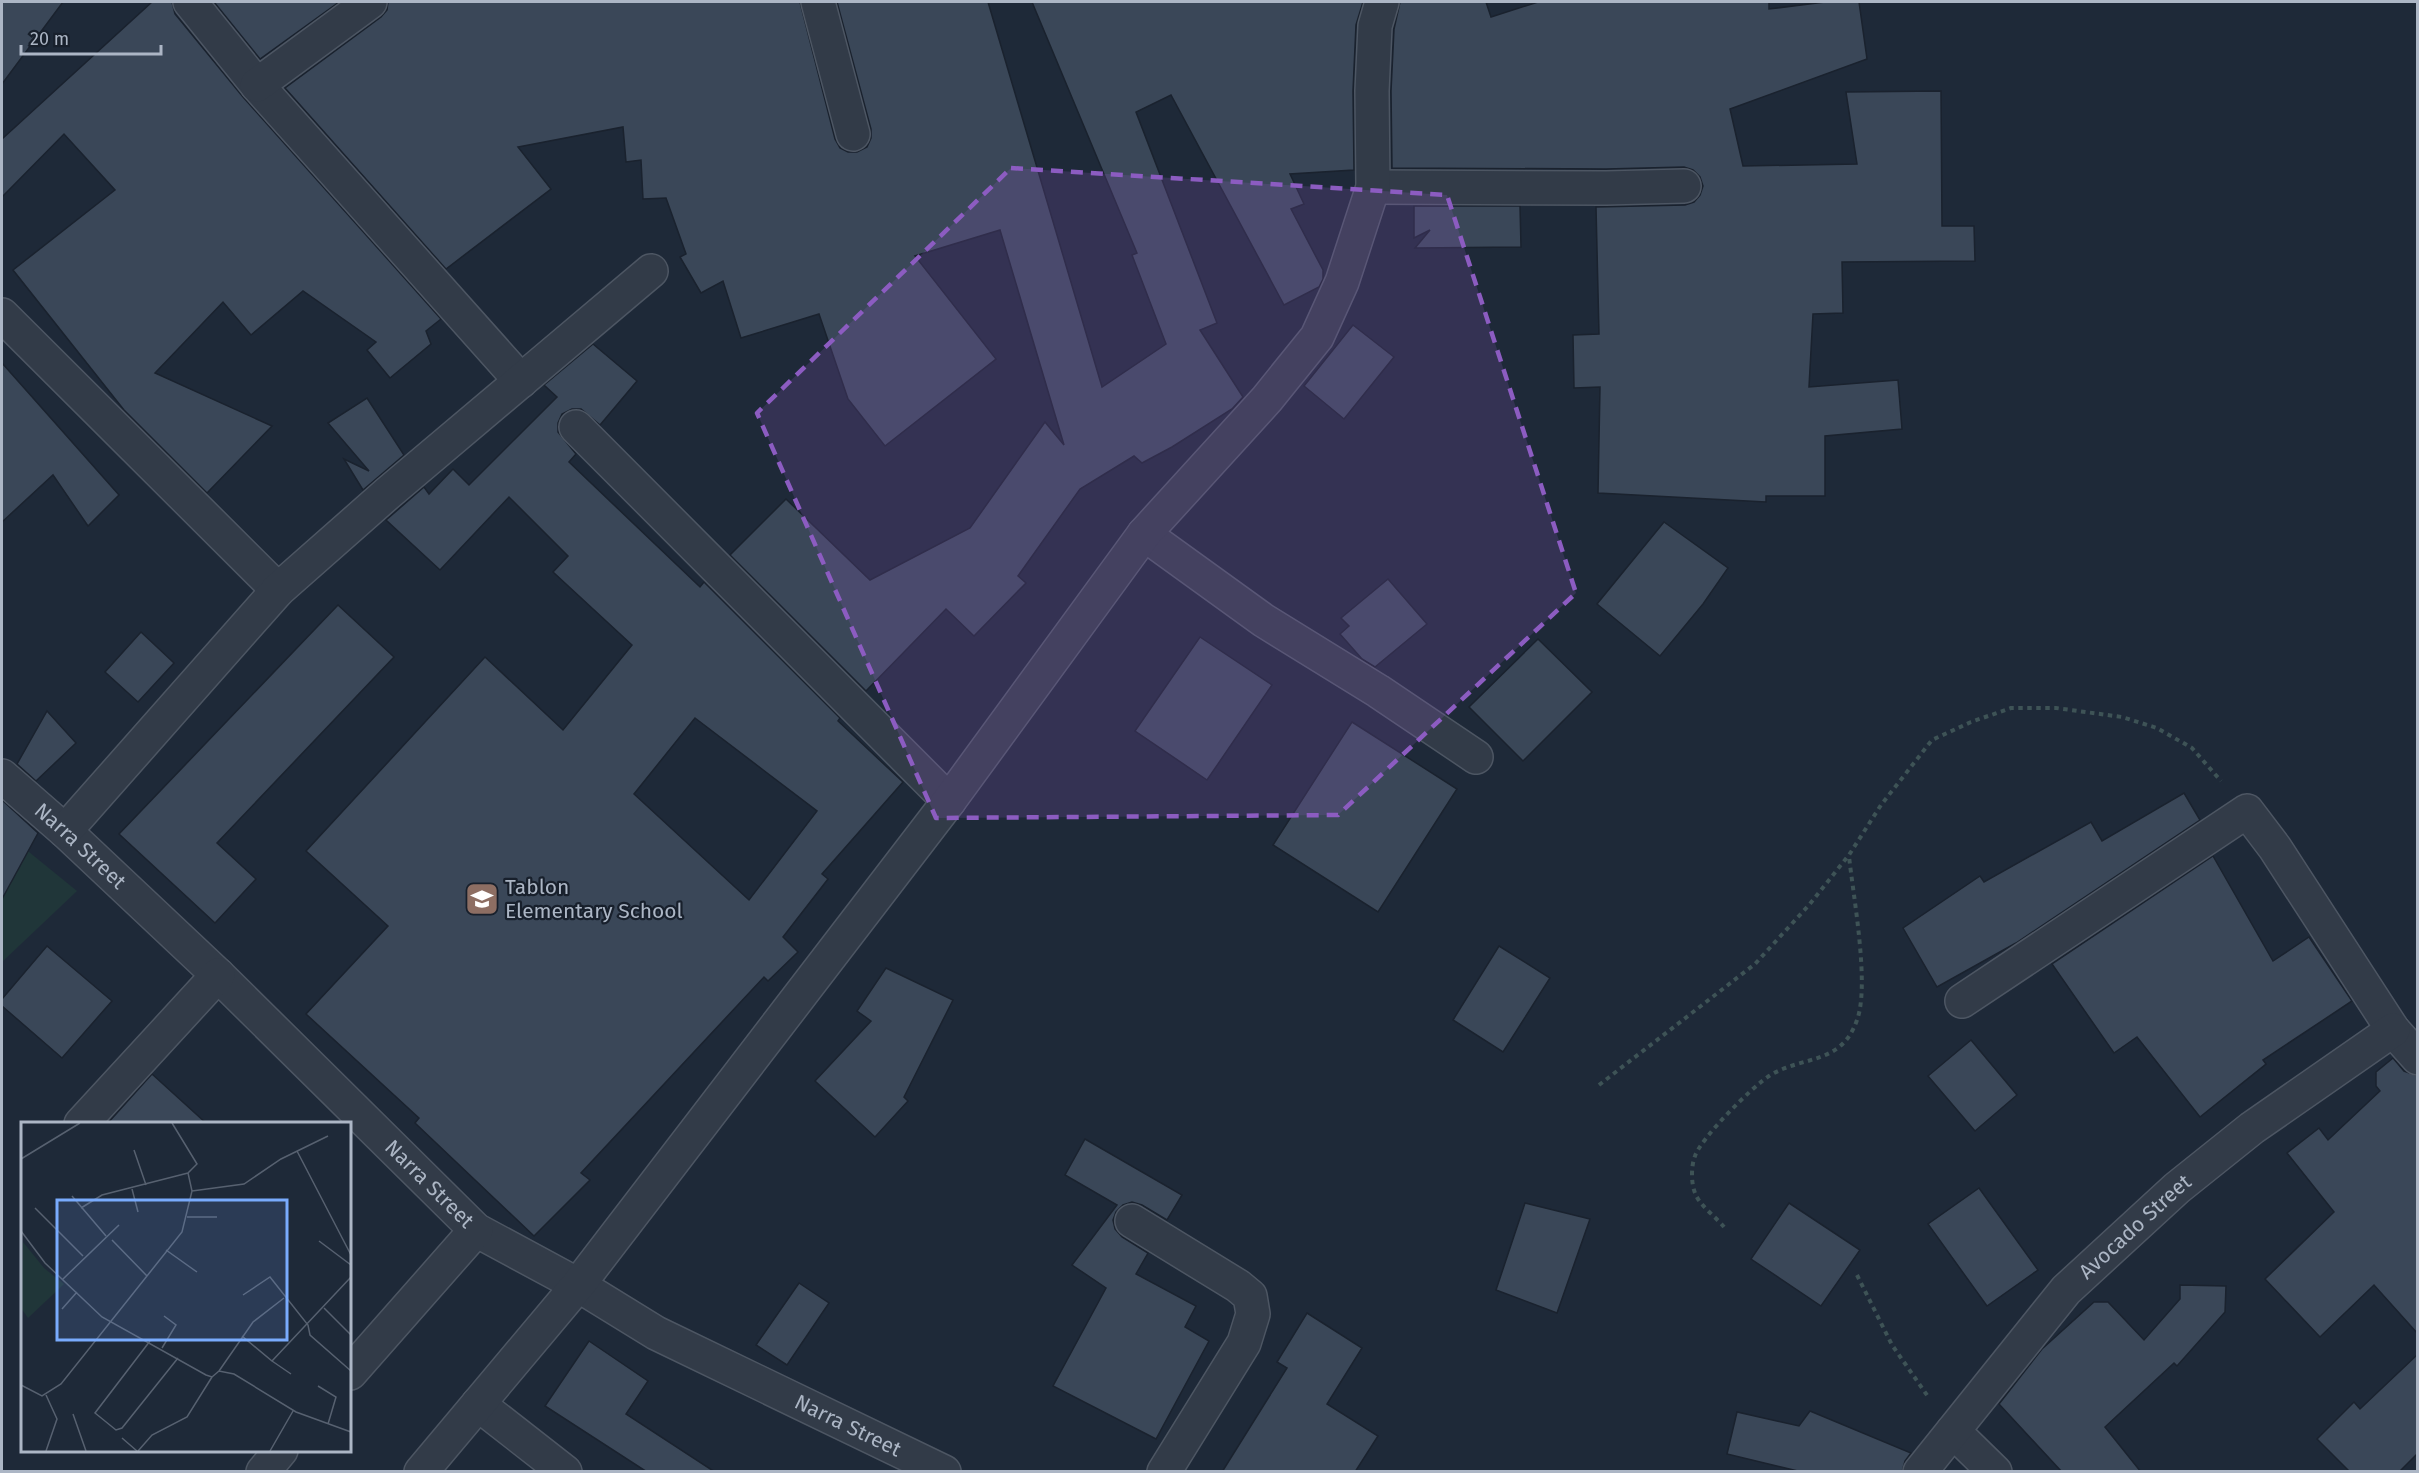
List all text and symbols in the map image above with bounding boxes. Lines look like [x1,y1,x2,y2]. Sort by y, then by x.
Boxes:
scale bar [21,18,160,56]
text: 20 m [30,28,69,50]
street label: Narra Street [29,797,132,895]
place label: Tablon Elementary School [505,874,683,924]
school or university icon: Tablon Elementary School [464,881,500,917]
inset map [21,1122,351,1452]
street label: Narra Street [379,1134,480,1234]
street label: Avocado Street [2073,1168,2197,1285]
street label: Narra Street [790,1389,906,1463]

